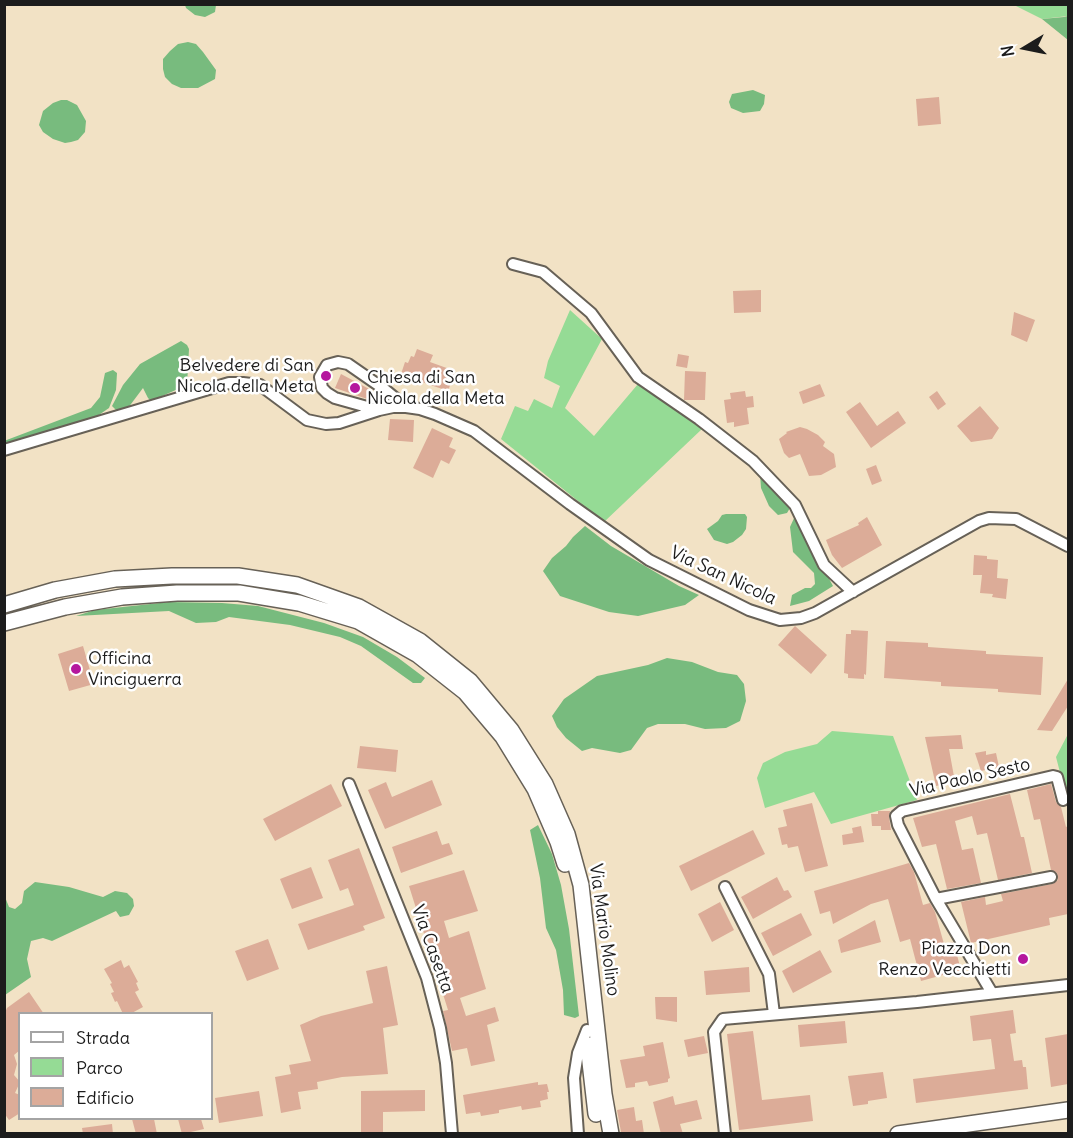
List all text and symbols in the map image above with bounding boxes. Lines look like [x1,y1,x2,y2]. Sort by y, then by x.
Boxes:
north arrow [995,18,1055,78]
text: N [996,44,1018,58]
place label: Belvedere di San Nicola della Meta [177,355,314,398]
place label: Chiesa di San Nicola della Meta [367,367,504,410]
marker: Belvedere di San Nicola della Meta [319,369,333,383]
marker: Chiesa di San Nicola della Meta [348,381,362,395]
street label: Via San Nicola [666,542,780,610]
place label: Officina Vinciguerra [88,648,182,690]
marker: Officina Vinciguerra [69,662,83,676]
street label: Via Paolo Sesto [908,754,1032,802]
street label: Via Mario Molino [584,862,624,998]
street label: Via Casetta [406,902,458,996]
place label: Piazza Don Renzo Vecchietti [878,938,1011,980]
marker: Piazza Don Renzo Vecchietti [1016,952,1030,966]
legend [18,1012,213,1120]
text: Strada [76,1026,130,1049]
text: Parco [76,1056,123,1079]
text: Edificio [76,1086,134,1109]

